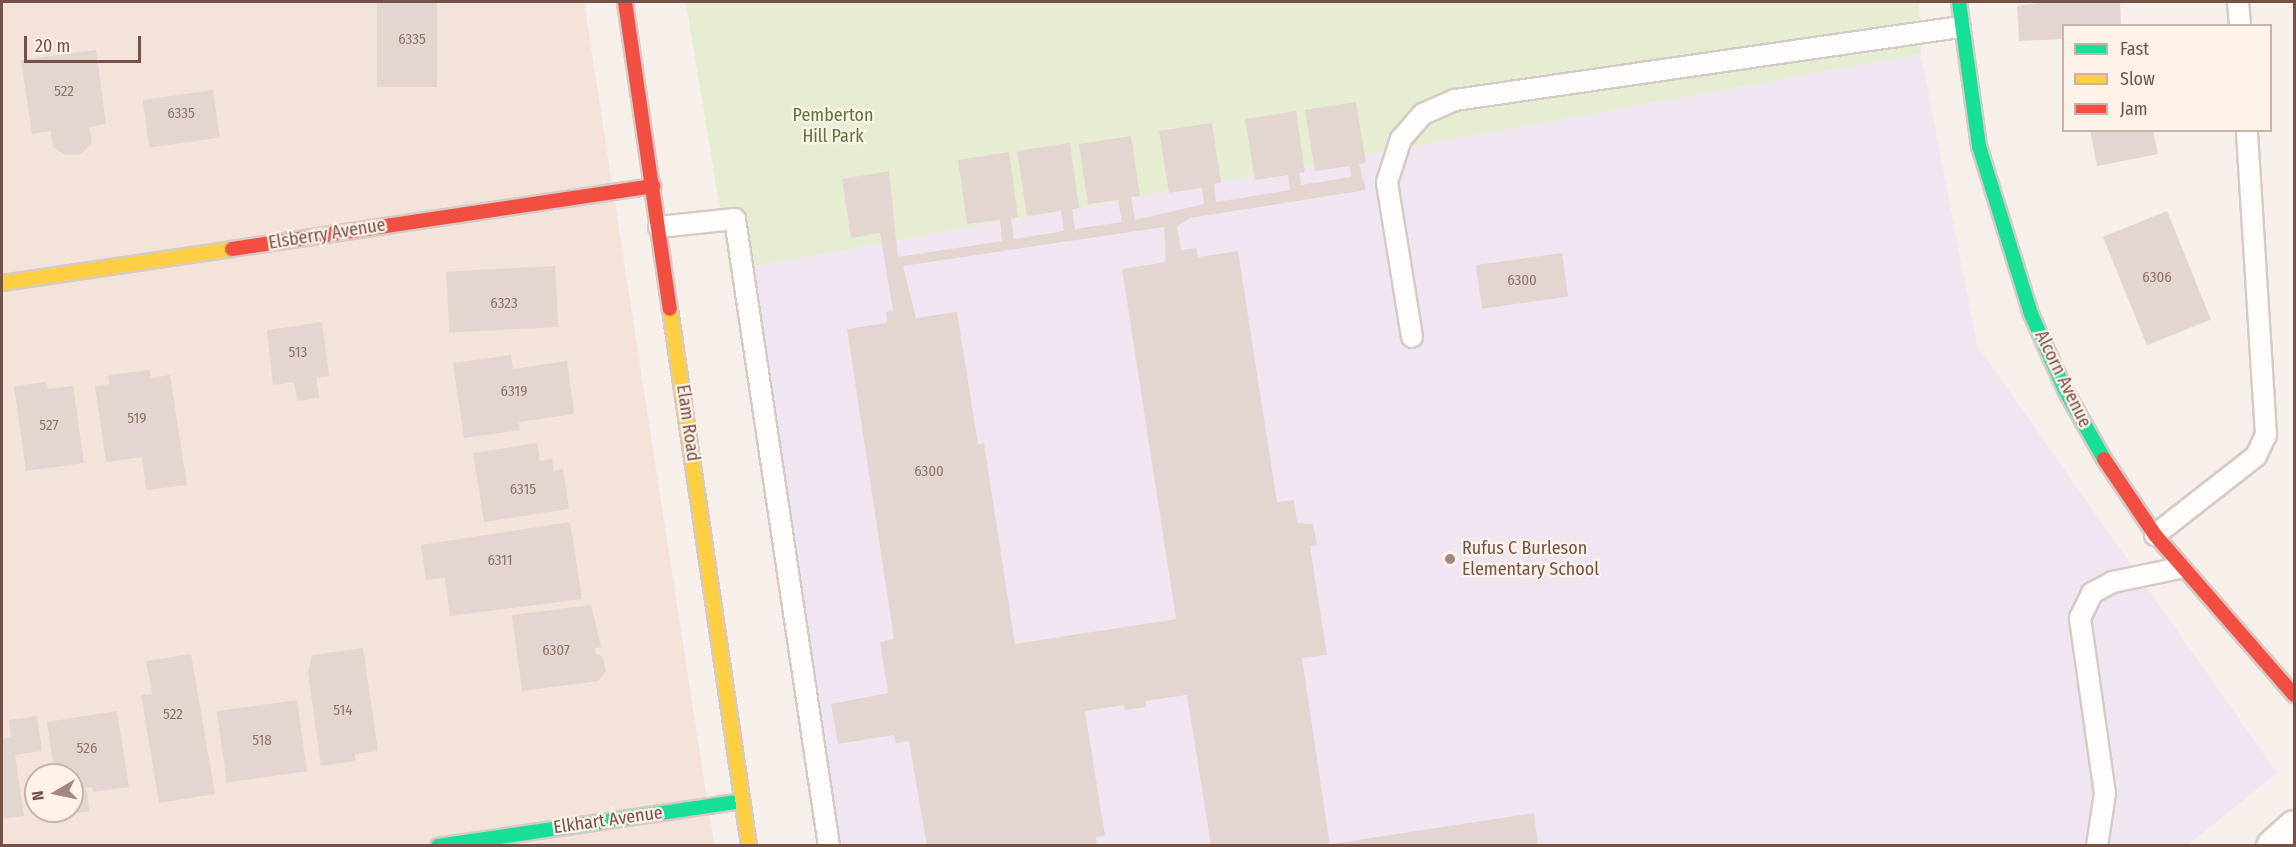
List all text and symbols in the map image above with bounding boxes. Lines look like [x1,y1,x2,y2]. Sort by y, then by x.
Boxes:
scale bar [27,24,144,62]
legend [2062,24,2272,132]
house number: 6335 [398,31,426,49]
text: 20 m [35,35,70,57]
text: Fast [2120,38,2149,60]
text: Slow [2120,68,2155,90]
house number: 522 [54,83,74,101]
text: Jam [2120,98,2148,120]
house number: 6335 [167,105,195,123]
park label: Pemberton Hill Park [793,105,873,148]
street label: Elsberry Avenue [267,214,387,254]
house number: 6306 [2142,269,2172,287]
house number: 6300 [1507,272,1537,290]
house number: 6323 [490,295,518,313]
street label: Alcorn Avenue [2030,327,2096,431]
house number: 513 [289,344,307,362]
house number: 6319 [501,383,527,401]
street label: Elam Road [672,383,704,463]
house number: 519 [127,410,147,428]
house number: 527 [39,417,59,435]
house number: 6300 [914,463,944,481]
house number: 6315 [510,481,536,499]
place label: Rufus C Burleson Elementary School [1462,538,1599,580]
house number: 6311 [487,552,513,570]
marker: Rufus C Burleson Elementary School [1443,552,1457,566]
house number: 6307 [542,642,570,660]
house number: 514 [333,702,353,720]
house number: 522 [163,706,183,724]
house number: 518 [252,732,272,750]
house number: 526 [77,740,97,758]
north arrow [24,763,84,823]
text: N [28,789,48,802]
street label: Elkhart Avenue [552,802,664,838]

